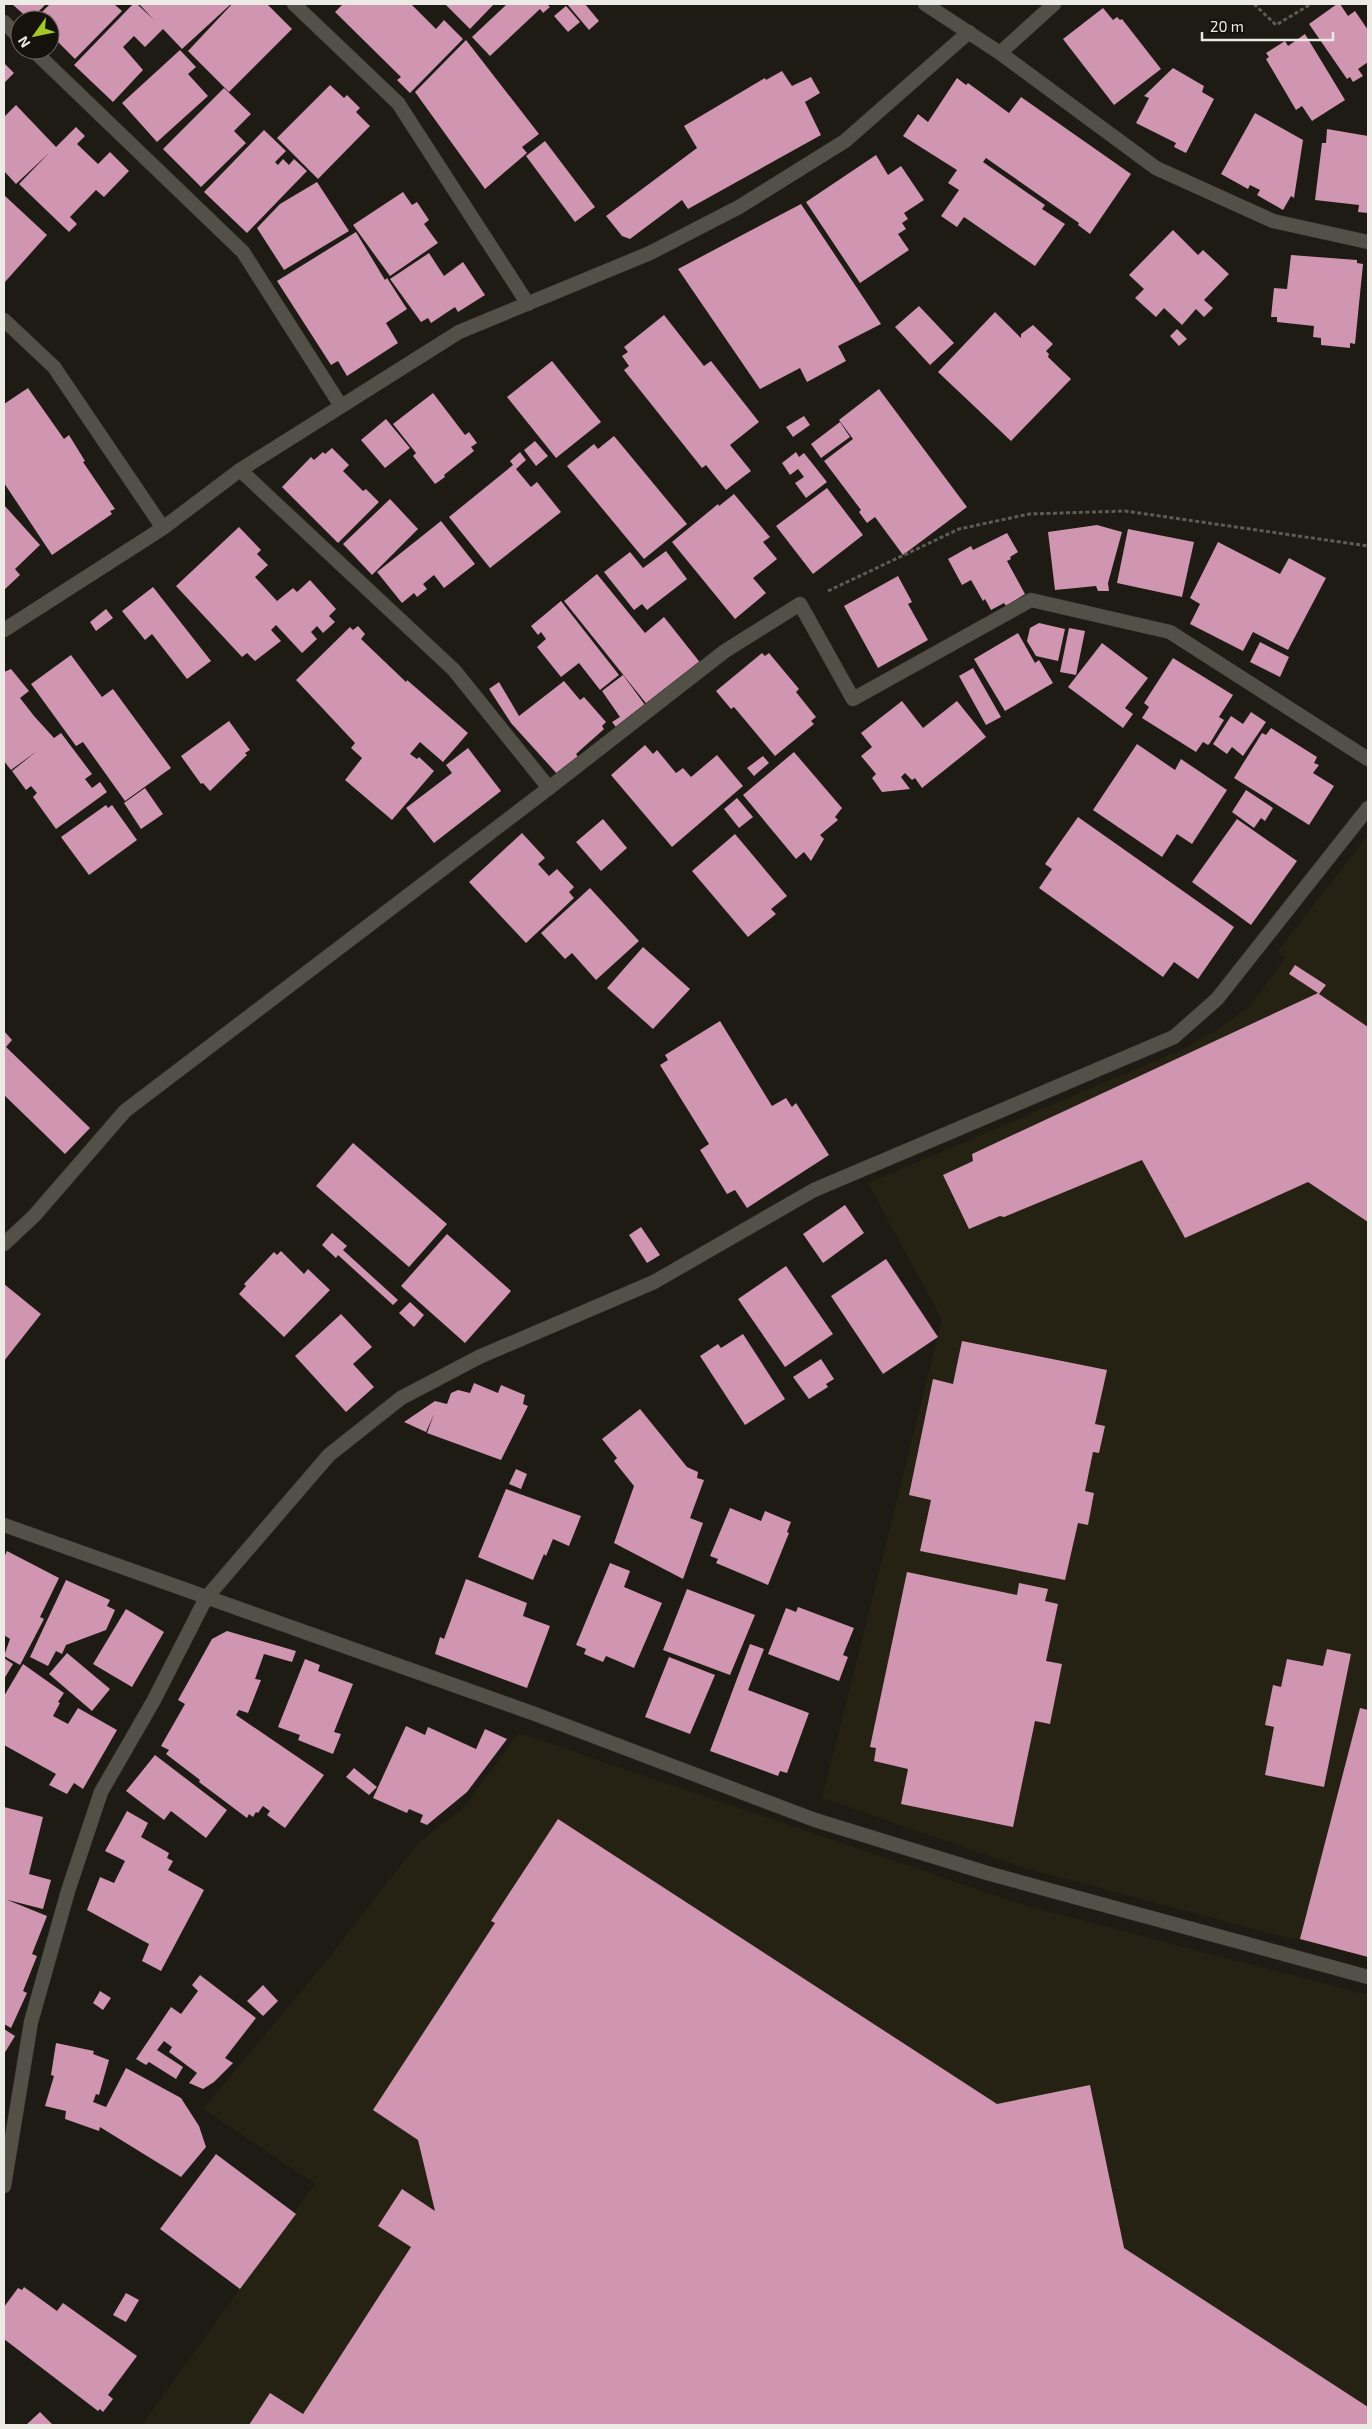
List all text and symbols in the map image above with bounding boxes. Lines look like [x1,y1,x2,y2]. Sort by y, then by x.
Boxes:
north arrow [10,10,60,60]
scale bar [1202,10,1333,42]
text: 20 m [1210,17,1244,35]
text: N [14,33,34,51]

